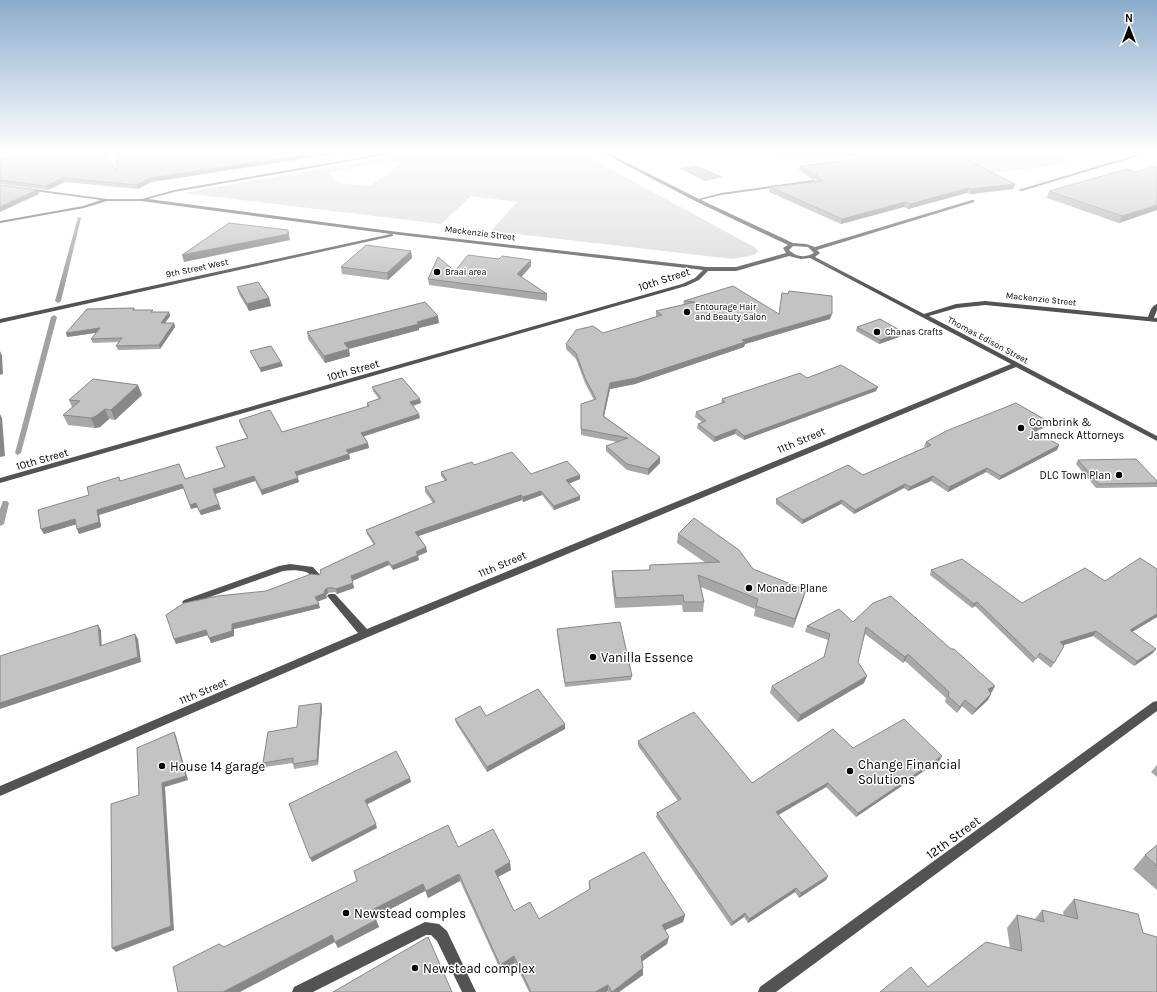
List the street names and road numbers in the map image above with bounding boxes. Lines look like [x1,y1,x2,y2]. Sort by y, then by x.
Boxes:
street label: Mackenzie Street [444,224,516,242]
street label: 9th Street West [165,256,230,279]
street label: 10th Street [637,265,692,294]
street label: Mackenzie Street [1005,290,1077,308]
street label: Thomas Edison Street [946,314,1031,366]
street label: 10th Street [326,357,381,384]
street label: 11th Street [775,425,827,456]
street label: 10th Street [15,446,70,473]
street label: 11th Street [476,549,528,580]
street label: 11th Street [177,676,229,707]
street label: 12th Street [923,813,983,862]

